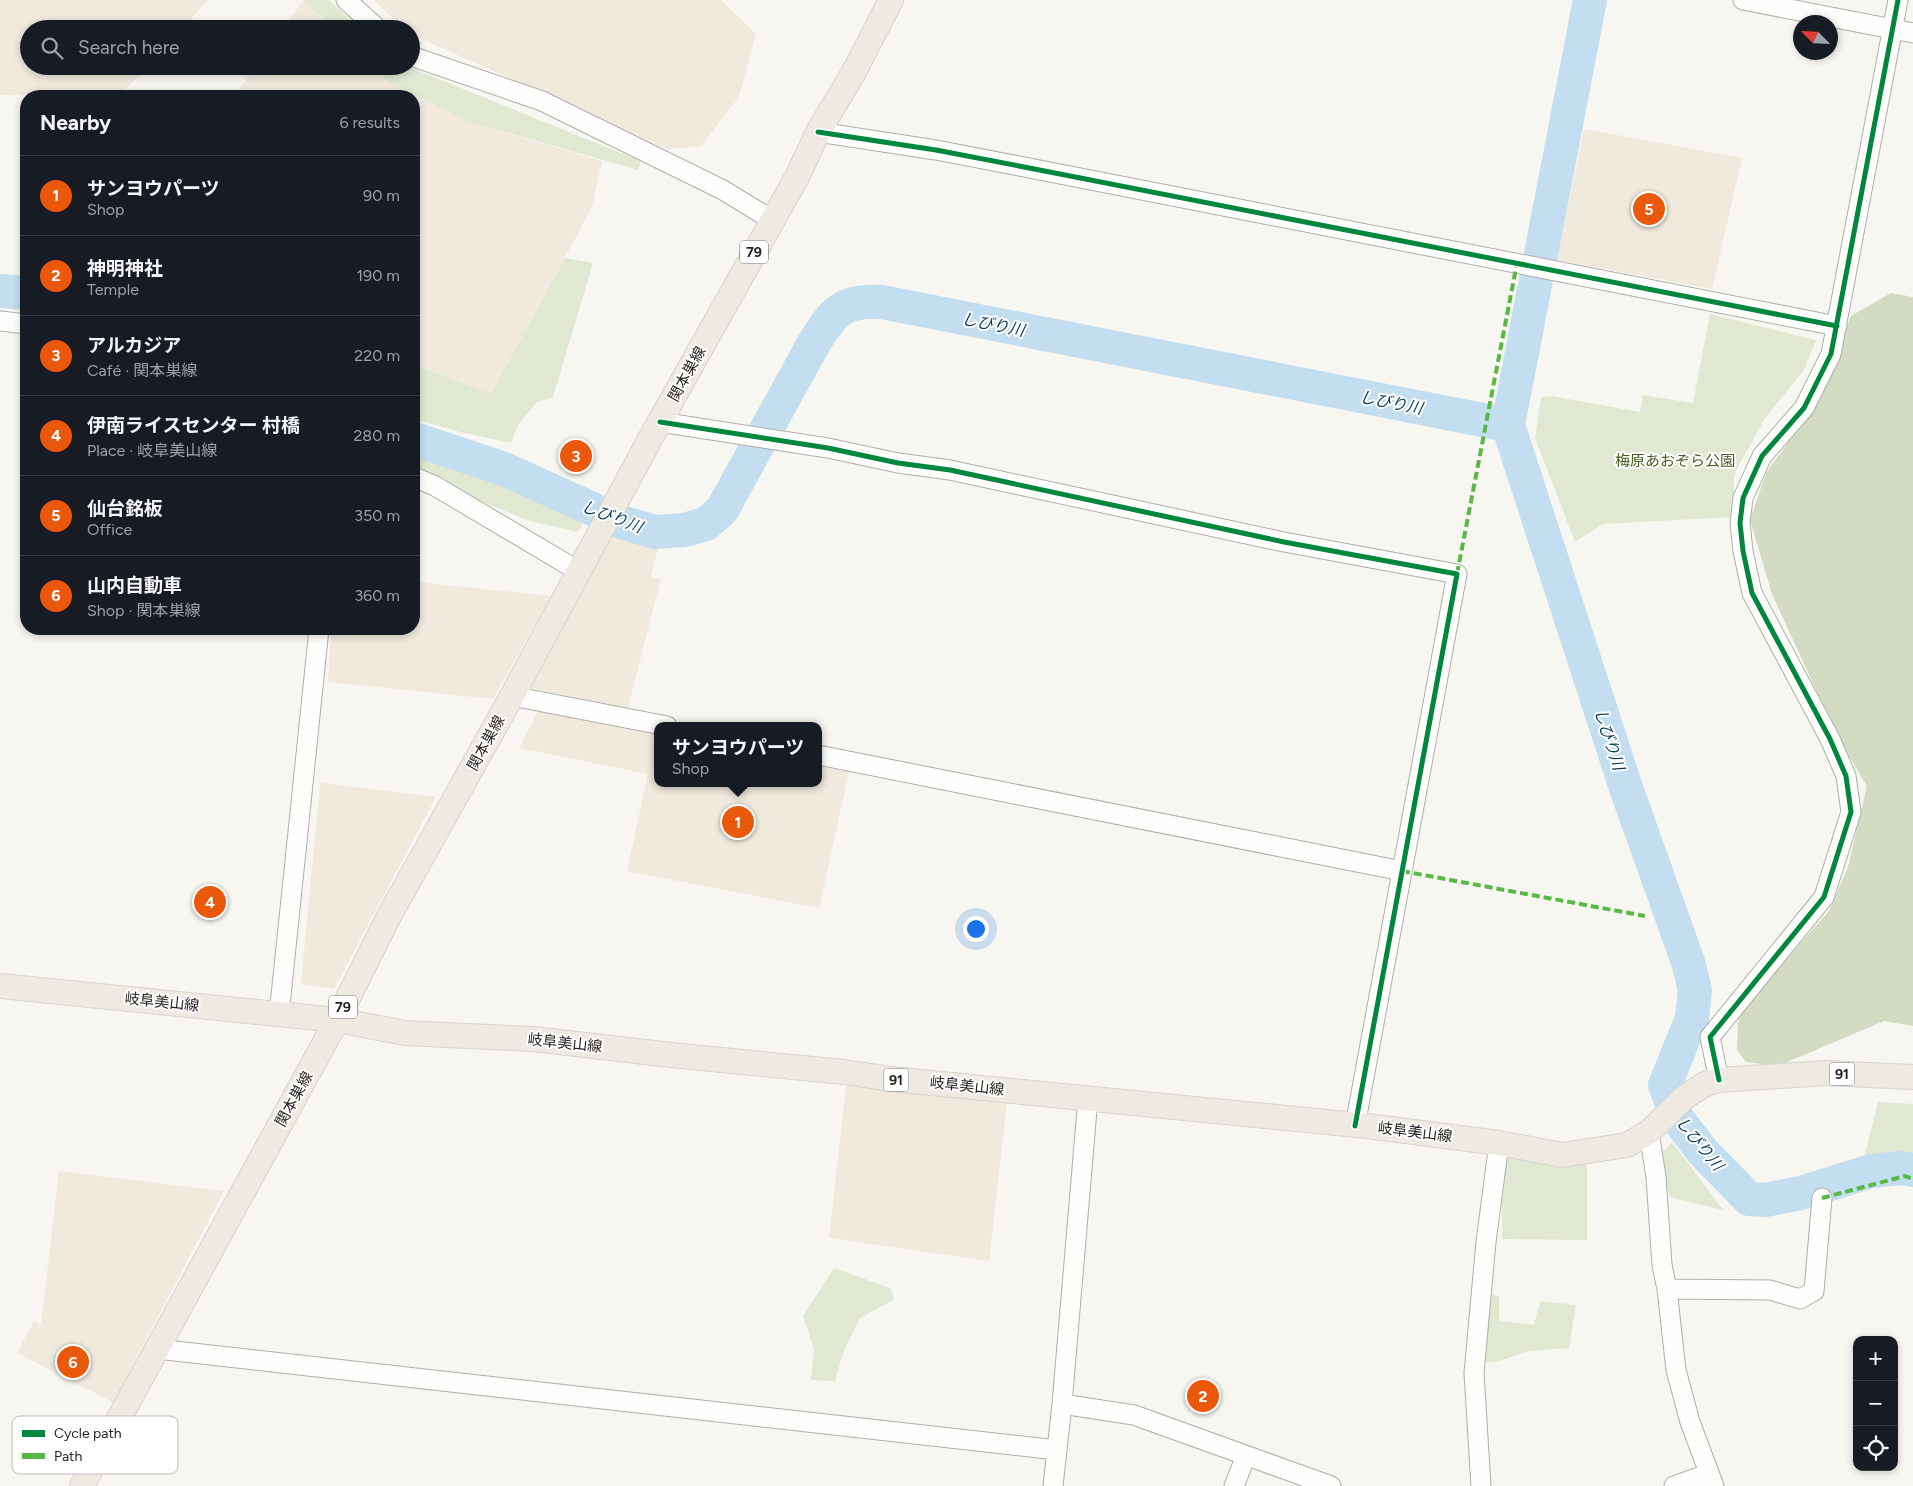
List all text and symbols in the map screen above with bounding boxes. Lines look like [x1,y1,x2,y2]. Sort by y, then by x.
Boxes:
north arrow [1793,15,1838,60]
search box [20,20,420,75]
icon: search [38,34,66,62]
text: Search here [78,36,180,59]
text: Nearby [40,110,111,135]
text: 6 results [339,113,400,132]
text: サンヨウパーツ [87,177,220,200]
text: 1 [53,186,59,205]
text: 90 m [363,186,400,205]
pin: 5 [1633,190,1665,228]
text: Shop [87,200,125,219]
road number: 79 [740,240,768,264]
text: 神明神社 [87,257,163,280]
text: 2 [51,266,61,285]
text: 190 m [357,266,400,285]
text: Temple [87,280,139,299]
water label: しびり川 [960,309,1028,340]
text: アルカジア [87,334,181,357]
street label: 関本巣線 [665,343,709,405]
text: 3 [52,346,60,365]
text: 220 m [354,346,400,365]
text: Café · 関本巣線 [87,361,197,380]
water label: しびり川 [1358,387,1426,418]
text: 伊南ライスセンター 村橋 [87,414,300,437]
text: 4 [51,426,61,445]
text: 280 m [353,426,400,445]
pin: 3 [560,437,592,475]
text: Place · 岐阜美山線 [87,441,217,460]
park label: 梅原あおぞら公園 [1615,452,1735,470]
water label: しびり川 [579,496,647,538]
text: 仙台銘板 [87,497,163,520]
text: 5 [51,506,61,525]
text: 350 m [354,506,400,525]
text: Office [87,520,132,539]
text: 山内自動車 [87,574,182,597]
text: 6 [51,586,61,605]
text: 360 m [354,586,400,605]
text: Shop · 関本巣線 [87,601,200,620]
water label: しびり川 [1591,706,1629,774]
street label: 関本巣線 [464,712,508,774]
popup [654,722,822,787]
text: サンヨウパーツ [672,736,804,759]
text: Shop [672,759,709,778]
pin: 1 [722,803,754,841]
pin: 4 [194,883,226,921]
your location [963,916,989,942]
street label: 岐阜美山線 [124,989,200,1015]
road number: 79 [329,996,357,1019]
street label: 岐阜美山線 [527,1030,603,1056]
road number: 91 [1830,1062,1854,1086]
street label: 関本巣線 [272,1068,316,1130]
road number: 91 [884,1068,908,1092]
street label: 岐阜美山線 [929,1073,1005,1099]
water label: しびり川 [1672,1112,1728,1176]
street label: 岐阜美山線 [1377,1118,1453,1146]
map controls [1853,1336,1898,1471]
button: + [1853,1336,1898,1381]
pin: 6 [57,1343,89,1381]
pin: 2 [1187,1377,1219,1415]
button: − [1853,1381,1898,1426]
legend [12,1416,178,1474]
text: Cycle path [54,1425,122,1442]
button: locate [1853,1426,1898,1471]
text: Path [54,1448,82,1465]

